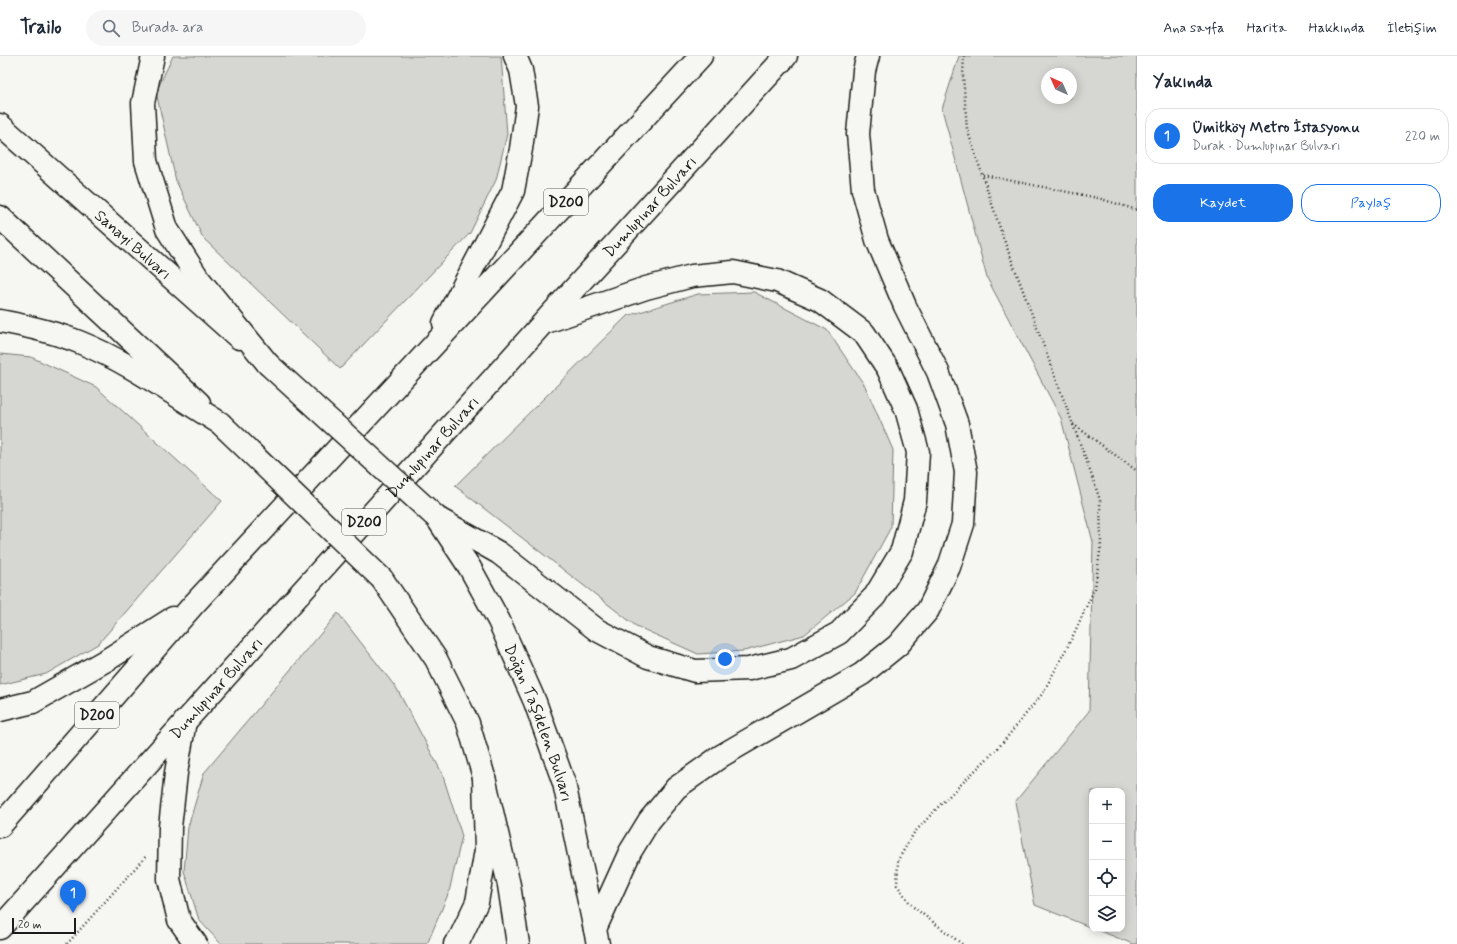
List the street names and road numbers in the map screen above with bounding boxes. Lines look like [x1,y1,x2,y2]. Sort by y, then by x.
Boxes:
street label: Dumlupınar Bulvarı [599,152,702,262]
road number: D200 [544,189,588,215]
street label: Sanayi Bulvarı [90,205,175,285]
street label: Dumlupınar Bulvarı [382,392,485,503]
road number: D200 [342,509,386,535]
street label: Dumlupınar Bulvarı [166,633,268,744]
street label: Doğan Taşdelen Bulvarı [499,641,577,804]
road number: D200 [75,702,119,728]

